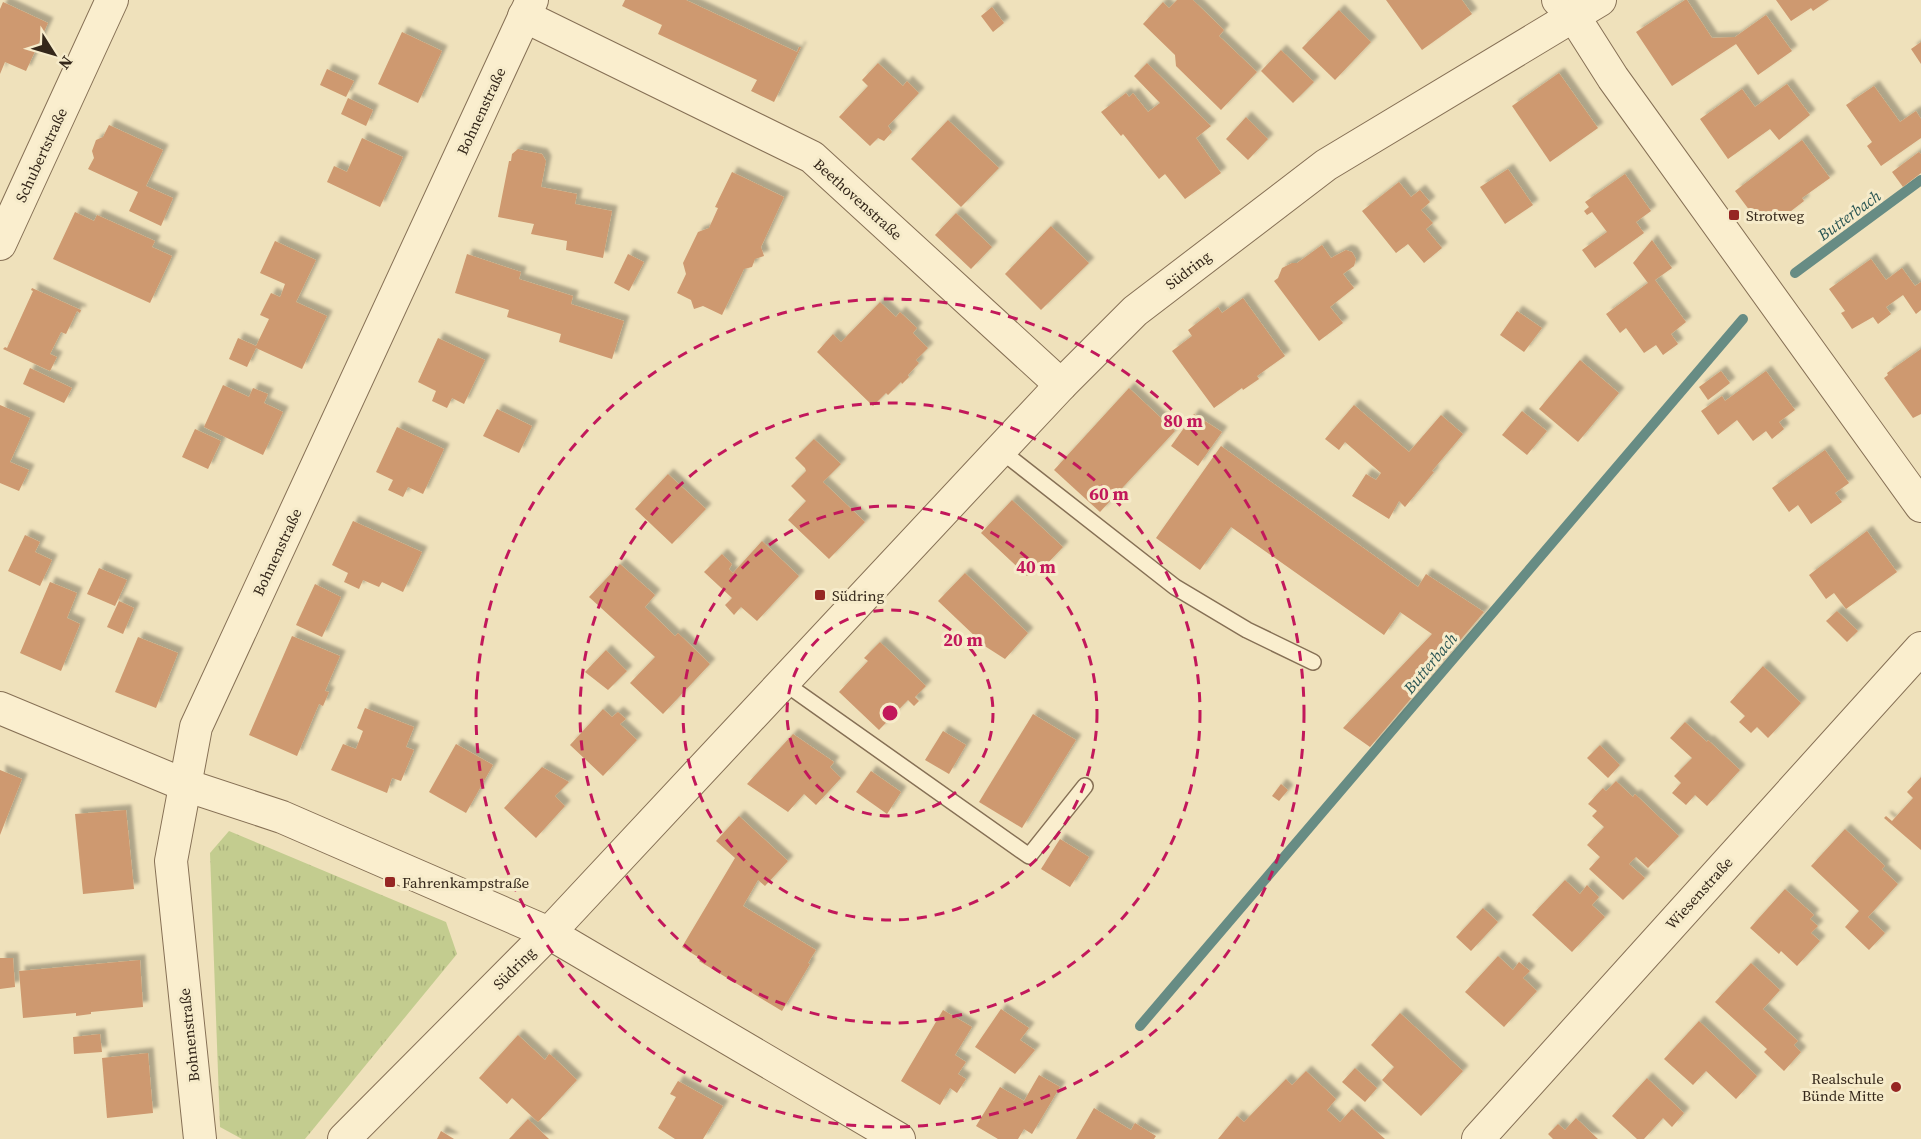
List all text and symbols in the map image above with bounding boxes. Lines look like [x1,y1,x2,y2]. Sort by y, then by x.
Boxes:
north arrow [24,24,84,84]
text: N [53,52,78,75]
street label: Bohnenstraße [452,64,511,158]
street label: Schubertstraße [10,104,72,206]
street label: Beethovenstraße [809,154,907,245]
water label: Butterbach [1812,184,1885,246]
place label: Strotweg [1746,205,1805,226]
marker: Strotweg [1727,208,1741,222]
street label: Südring [1161,246,1215,294]
text: 80 m [1163,408,1203,433]
text: 60 m [1089,481,1129,506]
street label: Bohnenstraße [248,505,307,599]
text: 40 m [1016,554,1056,579]
place label: Südring [832,585,885,606]
marker: Südring [813,588,827,602]
text: 20 m [943,627,983,652]
water label: Butterbach [1397,628,1462,699]
centre of rings [880,703,900,723]
street label: Wiesenstraße [1661,852,1738,934]
place label: Fahrenkampstraße [402,872,530,893]
marker: Fahrenkampstraße [383,875,397,889]
street label: Südring [488,942,540,994]
street label: Bohnenstraße [174,987,204,1083]
place label: Realschule Bünde Mitte [1802,1068,1884,1106]
marker: Realschule Bünde Mitte [1889,1080,1903,1094]

